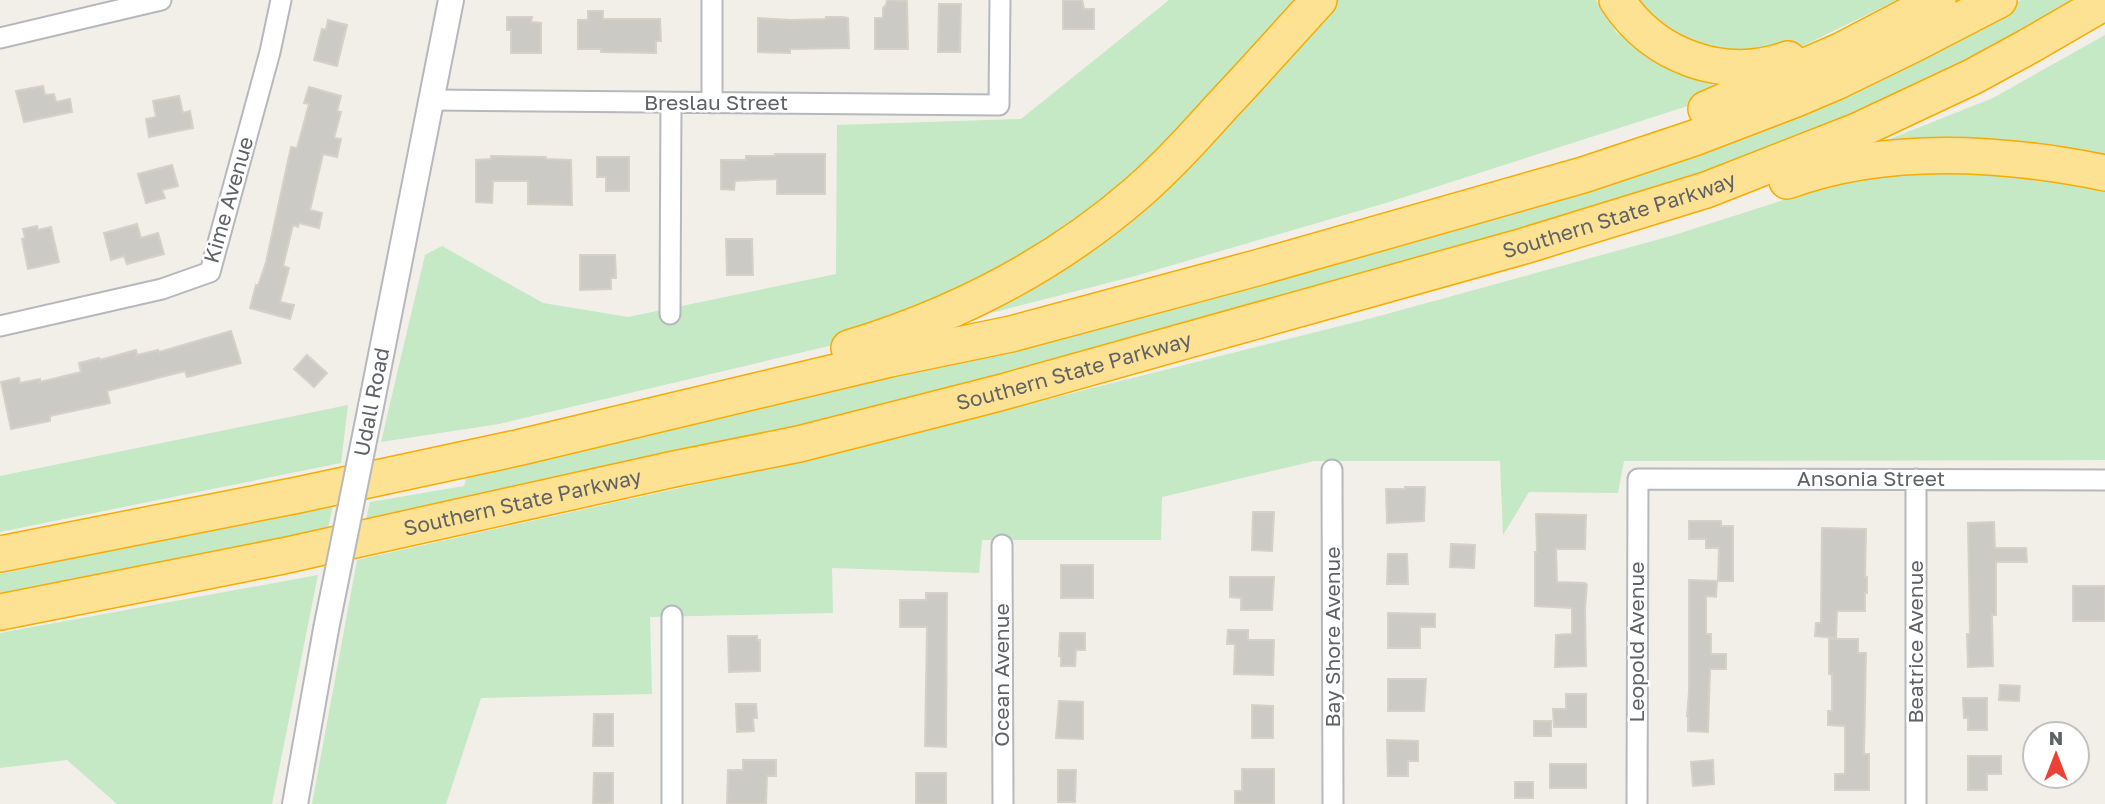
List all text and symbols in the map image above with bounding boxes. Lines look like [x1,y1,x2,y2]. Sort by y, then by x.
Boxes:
street label: Breslau Street [644,89,788,115]
street label: Kime Avenue [198,134,258,266]
street label: Southern State Parkway [1499,166,1739,263]
street label: Southern State Parkway [953,326,1195,415]
street label: Udall Road [348,345,394,458]
street label: Southern State Parkway [401,463,644,541]
street label: Ansonia Street [1797,465,1945,491]
street label: Bay Shore Avenue [1319,546,1345,728]
street label: Beatrice Avenue [1902,560,1928,724]
street label: Leopold Avenue [1623,562,1649,722]
street label: Ocean Avenue [988,603,1014,747]
north arrow [2021,720,2091,790]
text: N [2049,726,2063,749]

